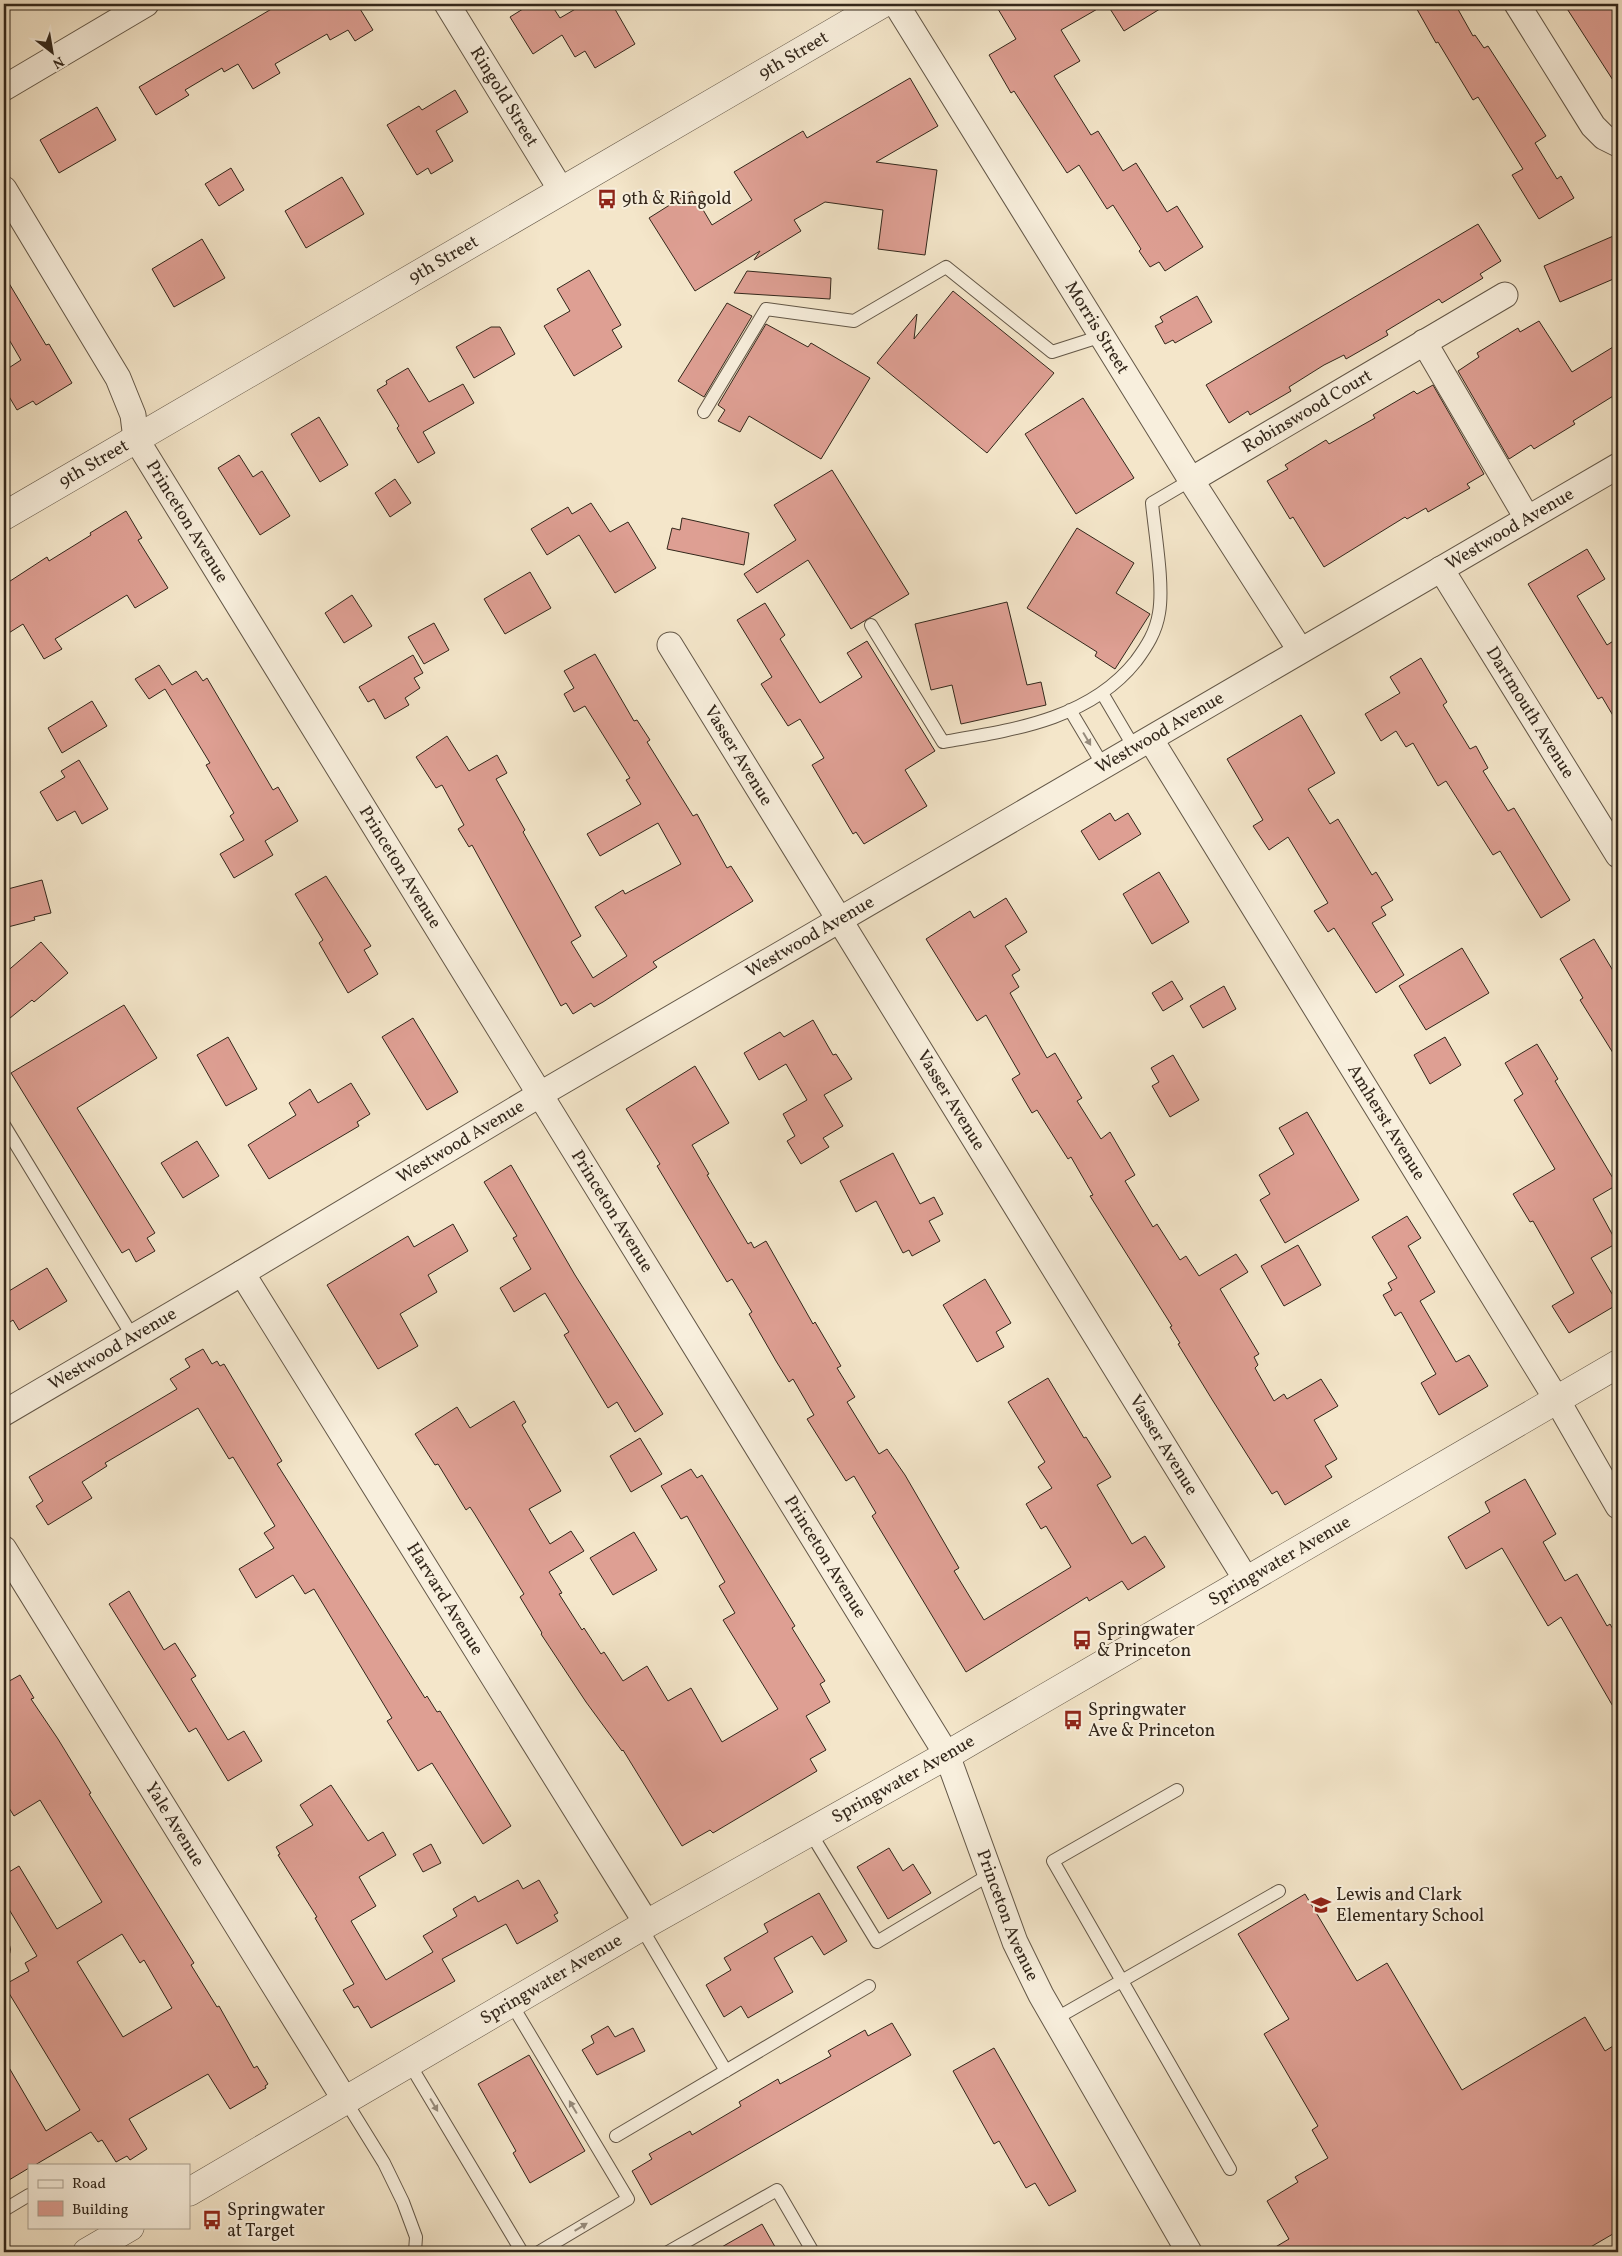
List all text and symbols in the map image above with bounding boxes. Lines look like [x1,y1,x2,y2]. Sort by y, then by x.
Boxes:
street label: 9th Street [754,25,833,86]
north arrow [28,28,78,78]
street label: Ringold Street [464,42,544,152]
text: N [49,51,67,73]
place label: 9th & Ringold [622,187,732,212]
bus stop icon: 9th & Ringold [596,188,618,210]
street label: 9th Street [404,229,483,290]
street label: Morris Street [1058,277,1135,379]
street label: Robinswood Court [1238,363,1377,460]
street label: 9th Street [54,433,134,494]
street label: Princeton Avenue [140,456,234,588]
street label: Westwood Avenue [1441,482,1579,576]
street label: Dartmouth Avenue [1480,642,1580,784]
street label: Westwood Avenue [1091,686,1229,780]
street label: Vasser Avenue [698,701,779,811]
one-way arrow [1082,732,1091,745]
street label: Princeton Avenue [353,801,447,933]
street label: Westwood Avenue [741,890,879,984]
street label: Vasser Avenue [910,1045,991,1155]
street label: Amherst Avenue [1341,1060,1431,1185]
street label: Westwood Avenue [392,1094,529,1190]
street label: Princeton Avenue [565,1145,659,1277]
street label: Westwood Avenue [44,1302,181,1397]
street label: Vasser Avenue [1123,1390,1204,1500]
street label: Princeton Avenue [778,1491,872,1623]
street label: Springwater Avenue [1204,1510,1355,1612]
street label: Harvard Avenue [400,1538,489,1660]
place label: Springwater & Princeton [1097,1618,1195,1664]
bus stop icon: Springwater & Princeton [1071,1629,1093,1651]
place label: Springwater Ave & Princeton [1088,1698,1215,1744]
bus stop icon: Springwater Ave & Princeton [1062,1709,1084,1731]
street label: Springwater Avenue [827,1729,979,1830]
street label: Yale Avenue [139,1777,210,1872]
street label: Princeton Avenue [970,1846,1045,1985]
place label: Lewis and Clark Elementary School [1336,1883,1484,1929]
school or university icon: Lewis and Clark Elementary School [1310,1894,1332,1916]
street label: Springwater Avenue [476,1928,627,2031]
one-way arrow [429,2098,438,2111]
one-way arrow [569,2100,578,2113]
legend [28,2164,190,2228]
text: Road [72,2174,106,2195]
place label: Springwater at Target [227,2198,325,2244]
text: Building [72,2200,129,2221]
bus stop icon: Springwater at Target [201,2209,223,2231]
one-way arrow [574,2223,587,2232]

